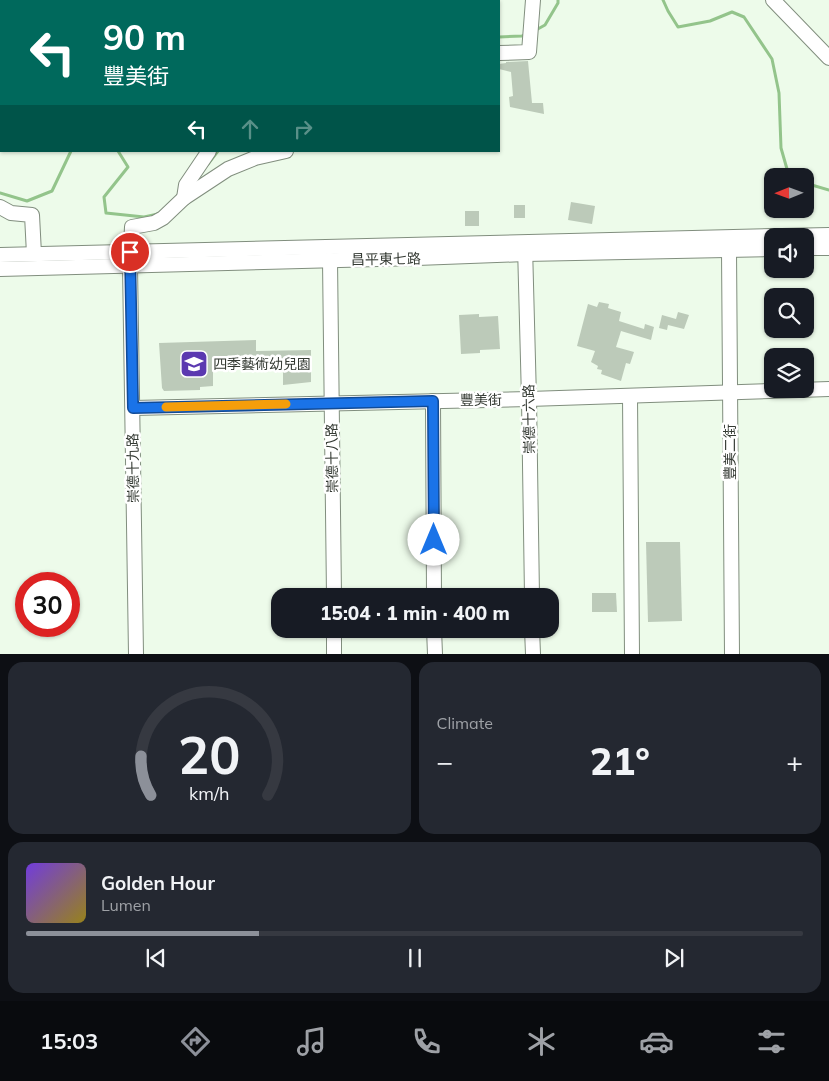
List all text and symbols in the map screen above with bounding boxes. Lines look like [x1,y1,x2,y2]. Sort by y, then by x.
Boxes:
text: 90 m [103,15,186,59]
icon: left [20,20,85,85]
text: 豐美街 [103,62,169,90]
icon: left [183,115,211,143]
icon: ahead [236,115,264,143]
icon: right [289,115,317,143]
north arrow [764,168,814,218]
map controls [764,168,814,398]
button: sound [764,228,814,278]
pin [109,231,151,273]
icon: arrive [116,238,144,266]
street label: 昌平東七路 [351,249,421,269]
button: search [764,288,814,338]
button: layers [764,348,814,398]
school or university icon: 四季藝術幼兒園 [179,349,209,379]
place label: 四季藝術幼兒園 [213,355,311,373]
street label: 崇德十六路 [519,384,539,454]
street label: 豐美街 [460,391,502,409]
street label: 崇德十八路 [322,423,342,493]
street label: 豐美二街 [721,424,739,480]
street label: 崇德十九路 [123,433,143,503]
position arrow [407,513,459,565]
speed limit sign: 30 [15,572,80,637]
text: 15:04 · 1 min · 400 m [320,601,510,625]
text: Climate [437,713,493,733]
text: 20 [178,722,240,787]
text: 21° [590,737,650,785]
text: − [437,744,453,779]
text: + [786,744,803,779]
text: km/h [189,782,229,804]
text: Golden Hour [101,871,215,895]
text: Lumen [101,895,151,915]
icon: previous [142,944,170,972]
icon: pause [401,944,429,972]
icon: next [660,944,688,972]
icon: directions [178,1024,213,1059]
icon: music [294,1024,329,1059]
icon: phone [409,1024,444,1059]
icon: climate [524,1024,559,1059]
icon: car [639,1024,674,1059]
icon: filters [754,1024,789,1059]
text: 15:03 [40,1027,98,1055]

